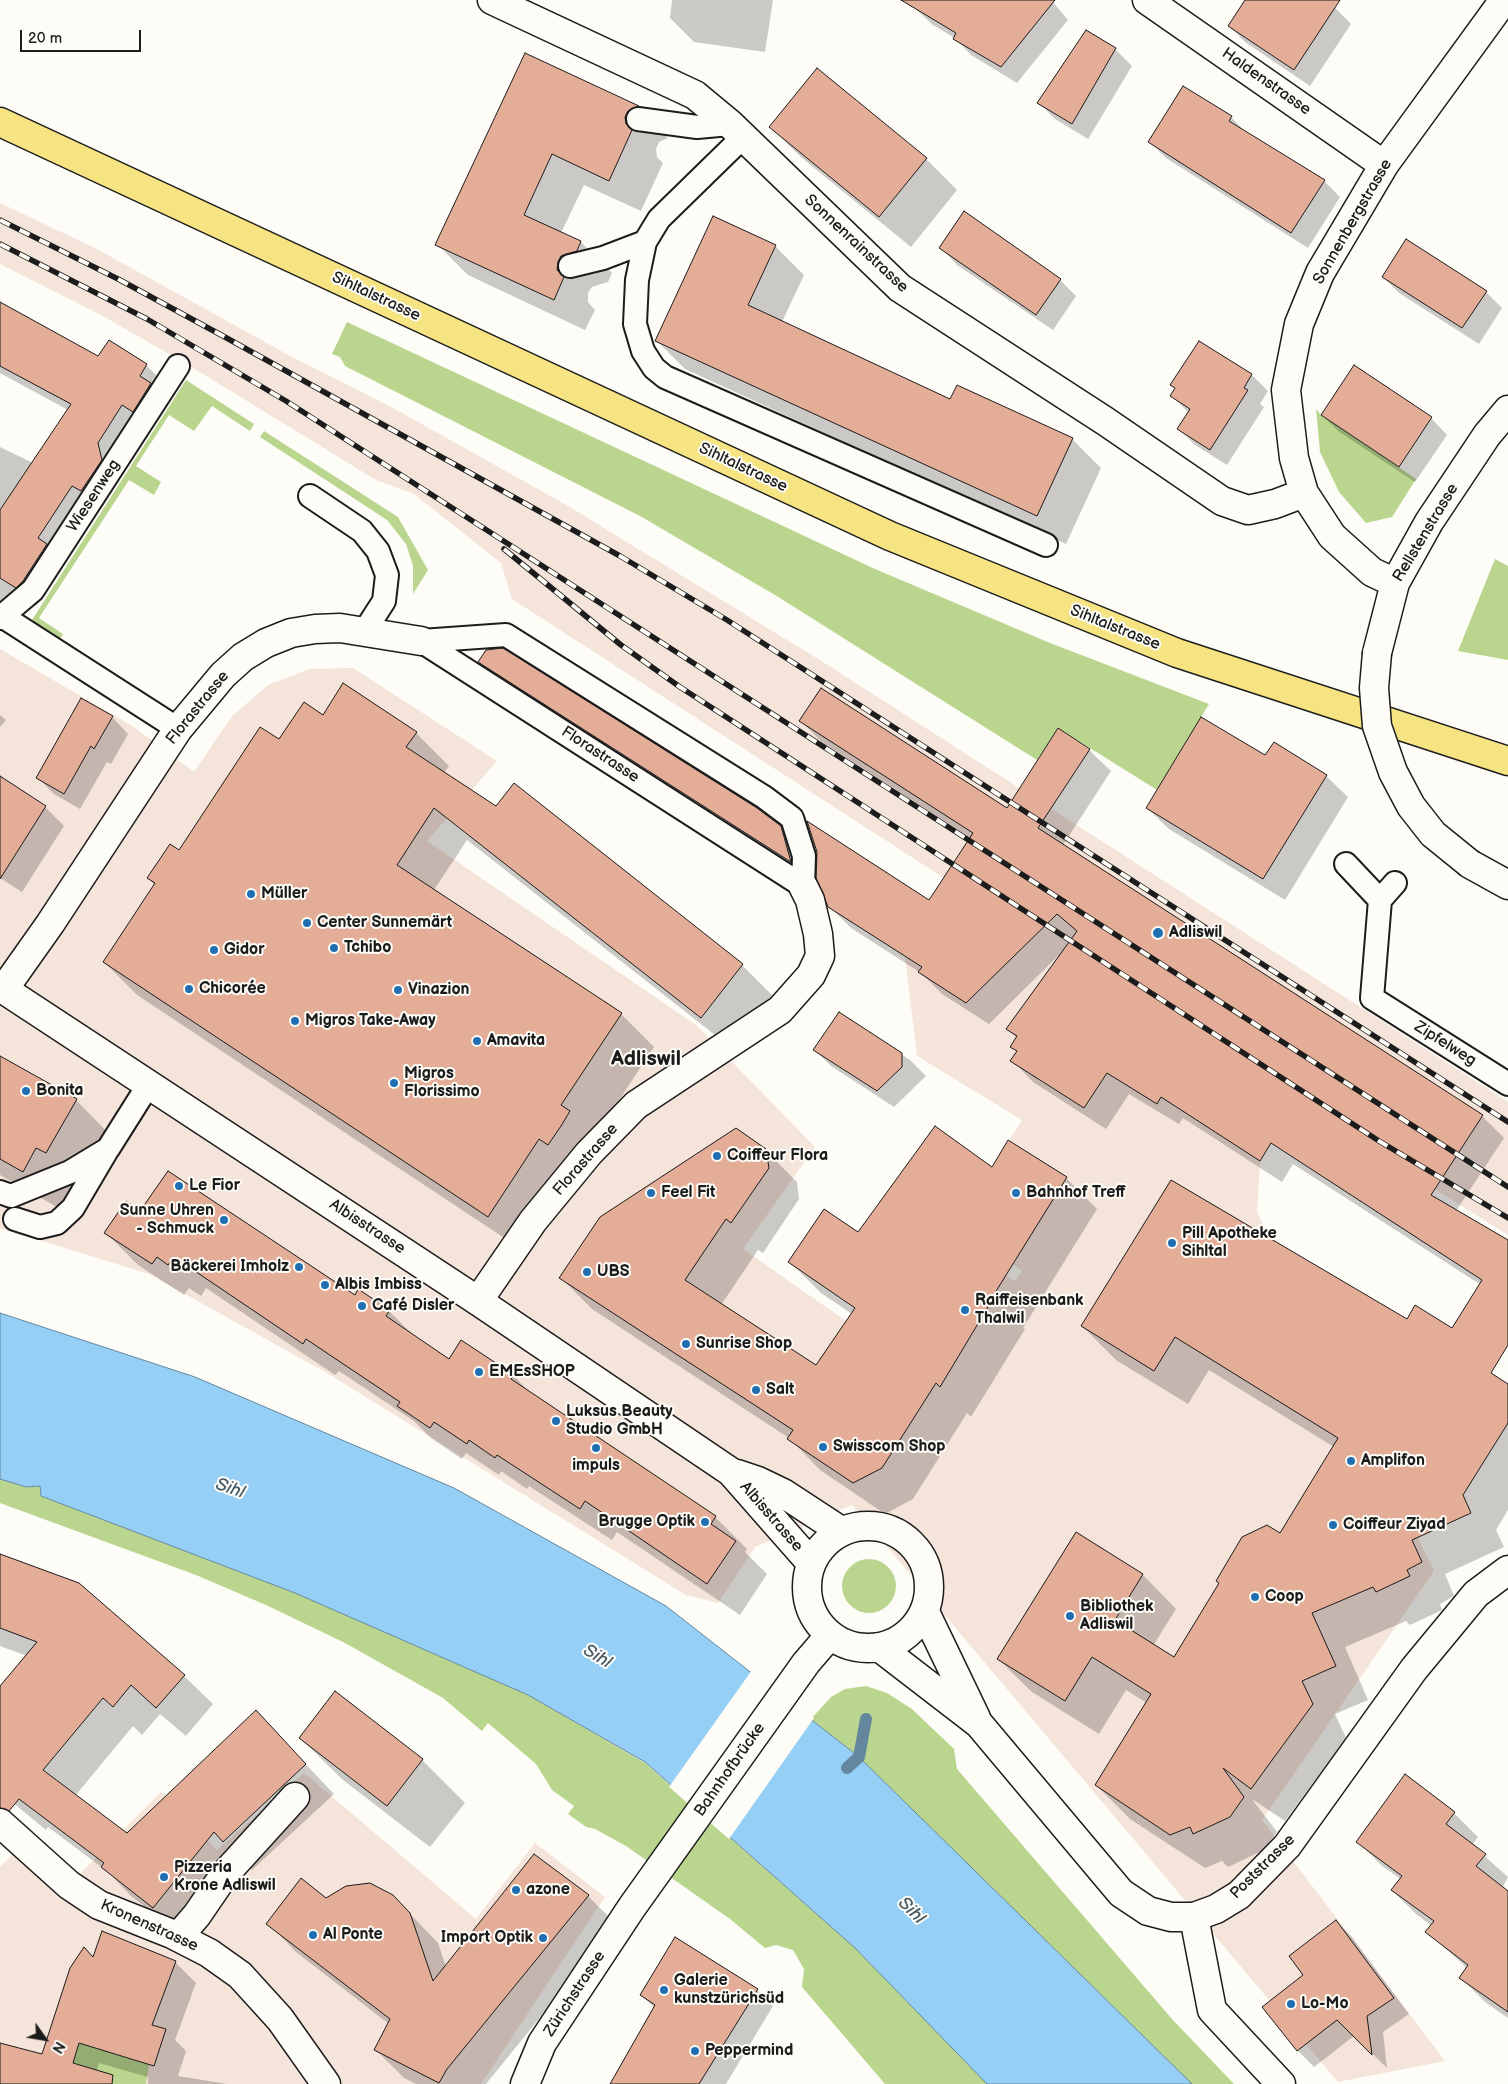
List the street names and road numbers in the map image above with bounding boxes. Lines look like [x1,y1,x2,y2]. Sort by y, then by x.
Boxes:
street label: Haldenstrasse [1218,44,1314,120]
street label: Sonnenbergstrasse [1309,156,1397,288]
street label: Sonnenrainstrasse [800,191,912,297]
street label: Sihltalstrasse [329,268,423,326]
street label: Sihltalstrasse [696,439,790,497]
street label: Wiesenweg [63,456,125,536]
street label: Rellstenstrasse [1389,480,1463,586]
street label: Sihltalstrasse [1067,601,1163,655]
street label: Florastrasse [162,667,234,749]
street label: Florastrasse [557,723,643,787]
street label: Zipfelweg [1410,1017,1480,1071]
street label: Florastrasse [549,1120,623,1200]
street label: Albisstrasse [325,1195,409,1259]
street label: Albisstrasse [735,1478,807,1556]
street label: Bahnhofbrücke [691,1719,769,1821]
street label: Poststrasse [1227,1831,1299,1903]
street label: Kronenstrasse [97,1896,201,1956]
street label: Zürichstrasse [540,1948,610,2040]

